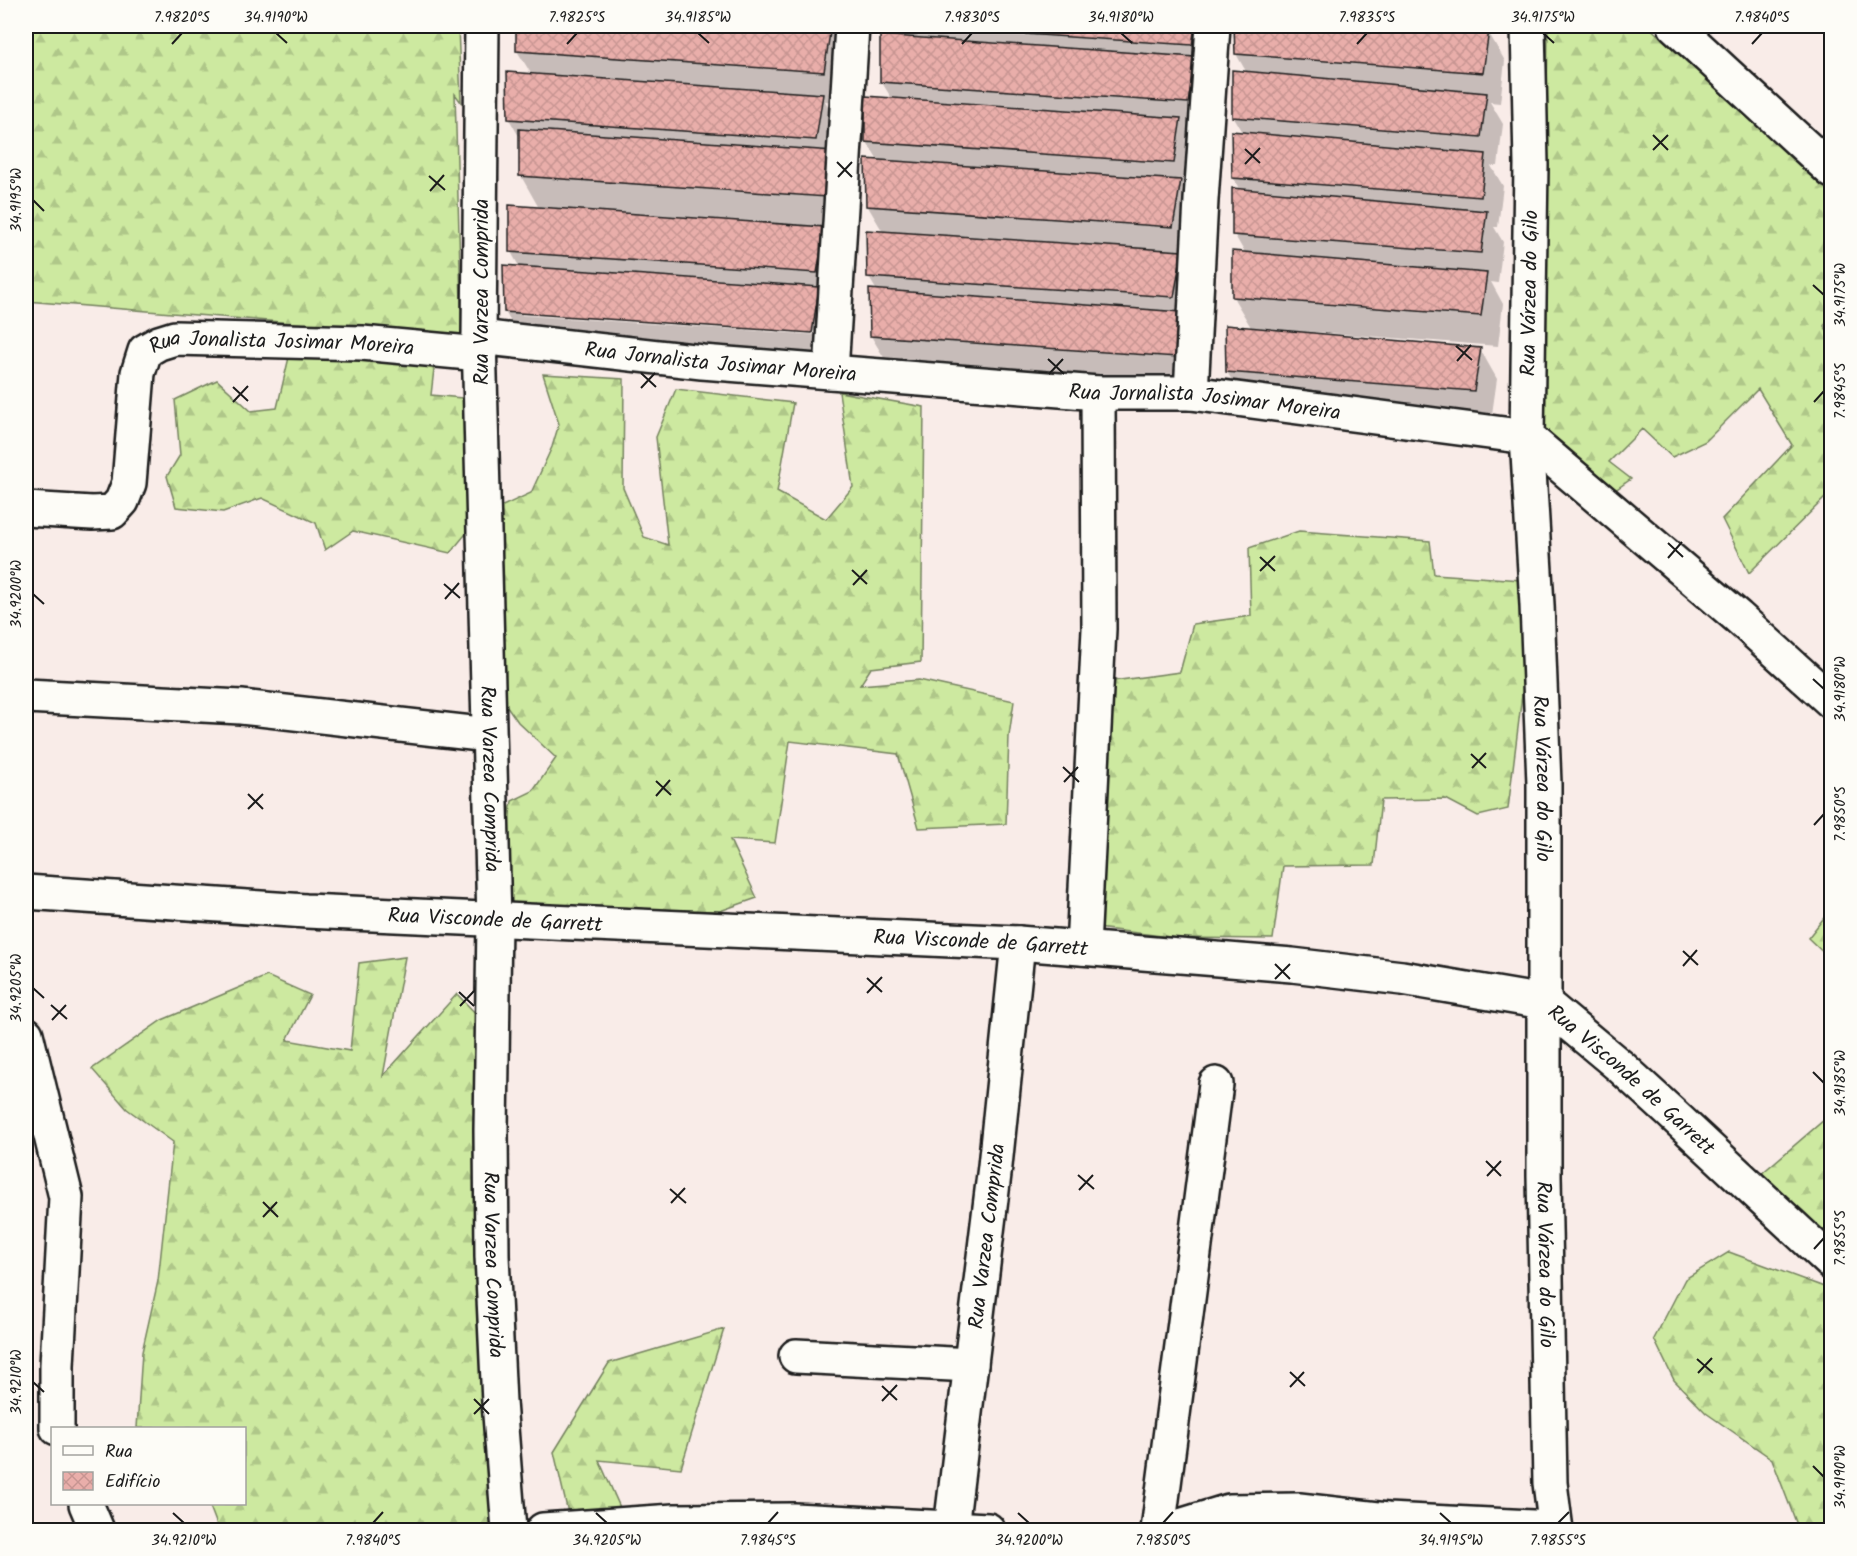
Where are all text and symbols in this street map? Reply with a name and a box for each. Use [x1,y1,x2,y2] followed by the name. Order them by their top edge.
[154,6,210,30] text: 7.9820°S
[244,6,308,30] text: 34.9190°W
[549,6,605,30] text: 7.9825°S
[665,6,731,30] text: 34.9185°W
[944,6,1000,30] text: 7.9830°S
[1088,6,1154,30] text: 34.9180°W
[1339,6,1395,30] text: 7.9835°S
[1511,6,1575,30] text: 34.9175°W
[1734,6,1790,30] text: 7.9840°S
[5,167,29,232] text: 34.9195°W
[466,199,499,385] street label: Rua Varzea Comprida
[1513,209,1548,377] street label: Rua Várzea do Gilo
[1829,263,1853,327] text: 34.9175°W
[143,323,416,366] street label: Rua Jonalista Josimar Moreira
[583,334,858,392] street label: Rua Jornalista Josimar Moreira
[1829,363,1853,419] text: 7.9845°S
[1068,376,1343,430] street label: Rua Jornalista Josimar Moreira
[5,560,29,628] text: 34.9200°W
[1829,656,1853,722] text: 34.9180°W
[470,685,508,873] street label: Rua Varzea Comprida
[1523,695,1559,862] street label: Rua Várzea do Gilo
[1829,786,1853,842] text: 7.9850°S
[387,900,604,942] street label: Rua Visconde de Garrett
[873,922,1090,967] street label: Rua Visconde de Garrett
[5,953,29,1022] text: 34.9205°W
[1540,997,1723,1165] street label: Rua Visconde de Garrett
[1829,1050,1853,1116] text: 34.9185°W
[960,1142,1015,1331] street label: Rua Varzea Comprida
[473,1171,512,1359] street label: Rua Varzea Comprida
[1526,1181,1562,1348] street label: Rua Várzea do Gilo
[1829,1210,1853,1266] text: 7.9855°S
[5,1349,29,1415] text: 34.9210°W
[51,1427,246,1505] legend
[105,1438,133,1467] text: Rua
[1829,1445,1853,1509] text: 34.9190°W
[105,1468,160,1497] text: Edifício
[151,1529,217,1553] text: 34.9210°W
[345,1529,401,1553] text: 7.9840°S
[573,1529,642,1553] text: 34.9205°W
[740,1529,796,1553] text: 7.9845°S
[995,1529,1063,1553] text: 34.9200°W
[1135,1529,1191,1553] text: 7.9850°S
[1419,1529,1484,1553] text: 34.9195°W
[1530,1529,1586,1553] text: 7.9855°S

